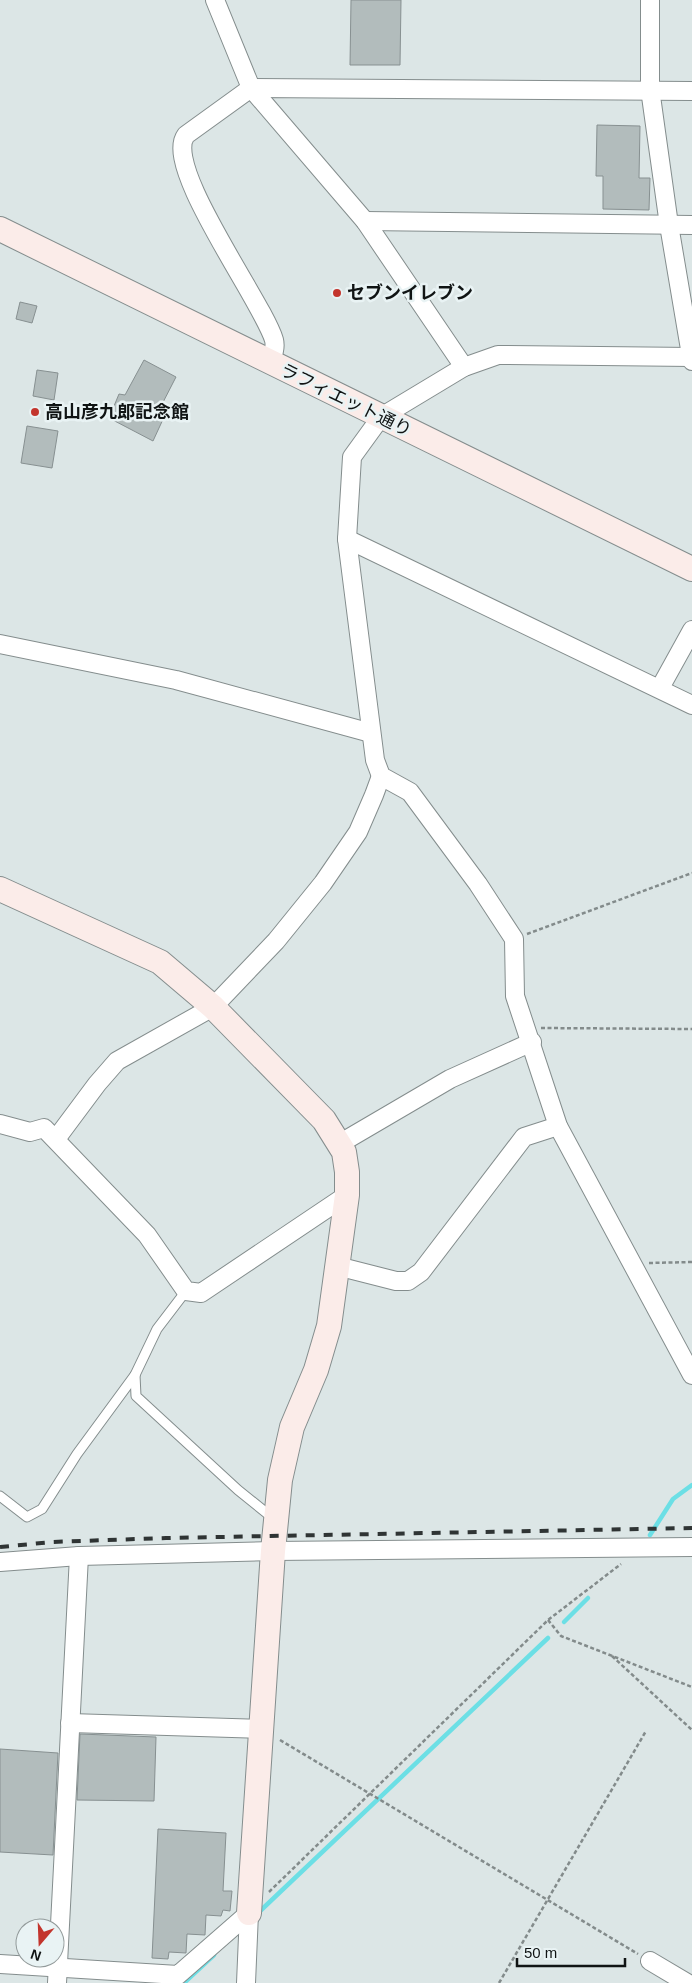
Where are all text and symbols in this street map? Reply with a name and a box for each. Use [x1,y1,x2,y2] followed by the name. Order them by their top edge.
[347,283,473,303] place label: セブンイレブン
[331,287,343,299] marker: セブンイレブン
[277,360,415,440] street label: ラフィエット通り
[45,402,189,422] place label: 高山彦九郎記念館
[29,406,41,418] marker: 高山彦九郎記念館
[15,1918,65,1968] north arrow
[517,1936,624,1968] scale bar
[524,1944,557,1961] text: 50 m
[28,1946,43,1965] text: N

